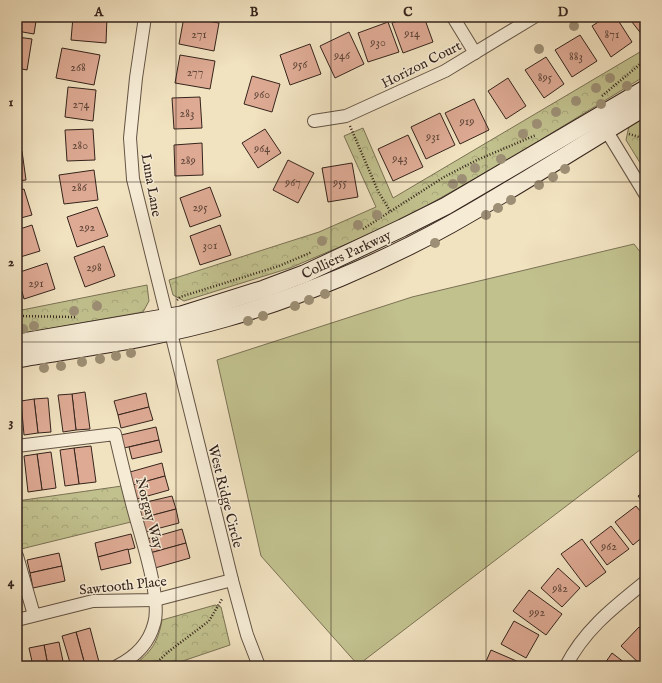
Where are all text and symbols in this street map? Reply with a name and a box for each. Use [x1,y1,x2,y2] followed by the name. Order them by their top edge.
[94,4,105,21] text: A
[250,4,259,21] text: B
[403,4,413,21] text: C
[558,4,569,21] text: D
[403,26,420,41] house number: 914
[191,27,207,42] house number: 271
[605,27,619,42] house number: 871
[369,35,386,50] house number: 930
[378,37,465,93] street label: Horizon Court
[333,48,351,63] house number: 946
[569,49,583,64] house number: 883
[292,57,308,72] house number: 956
[70,60,86,75] house number: 268
[187,65,203,80] house number: 277
[538,70,553,85] house number: 895
[253,87,270,102] house number: 960
[9,94,14,111] text: 1
[73,97,90,112] house number: 274
[180,106,194,121] house number: 283
[459,114,474,129] house number: 919
[425,129,440,144] house number: 931
[72,138,88,153] house number: 280
[253,141,270,156] house number: 964
[391,151,408,166] house number: 943
[137,152,166,219] street label: Luna Lane
[180,153,196,168] house number: 289
[284,175,301,190] house number: 967
[332,175,348,190] house number: 955
[71,180,88,195] house number: 286
[192,200,208,215] house number: 295
[79,220,96,235] house number: 292
[299,226,394,284] street label: Colliers Parkway
[203,238,217,253] house number: 301
[8,254,14,271] text: 2
[86,260,102,275] house number: 298
[28,276,44,291] house number: 291
[9,414,14,431] text: 3
[204,443,247,550] street label: West Ridge Circle
[131,476,167,551] street label: Norgay Way
[600,539,617,554] house number: 962
[78,572,168,600] street label: Sawtooth Place
[8,574,15,591] text: 4
[551,581,568,596] house number: 982
[528,605,545,620] house number: 992

